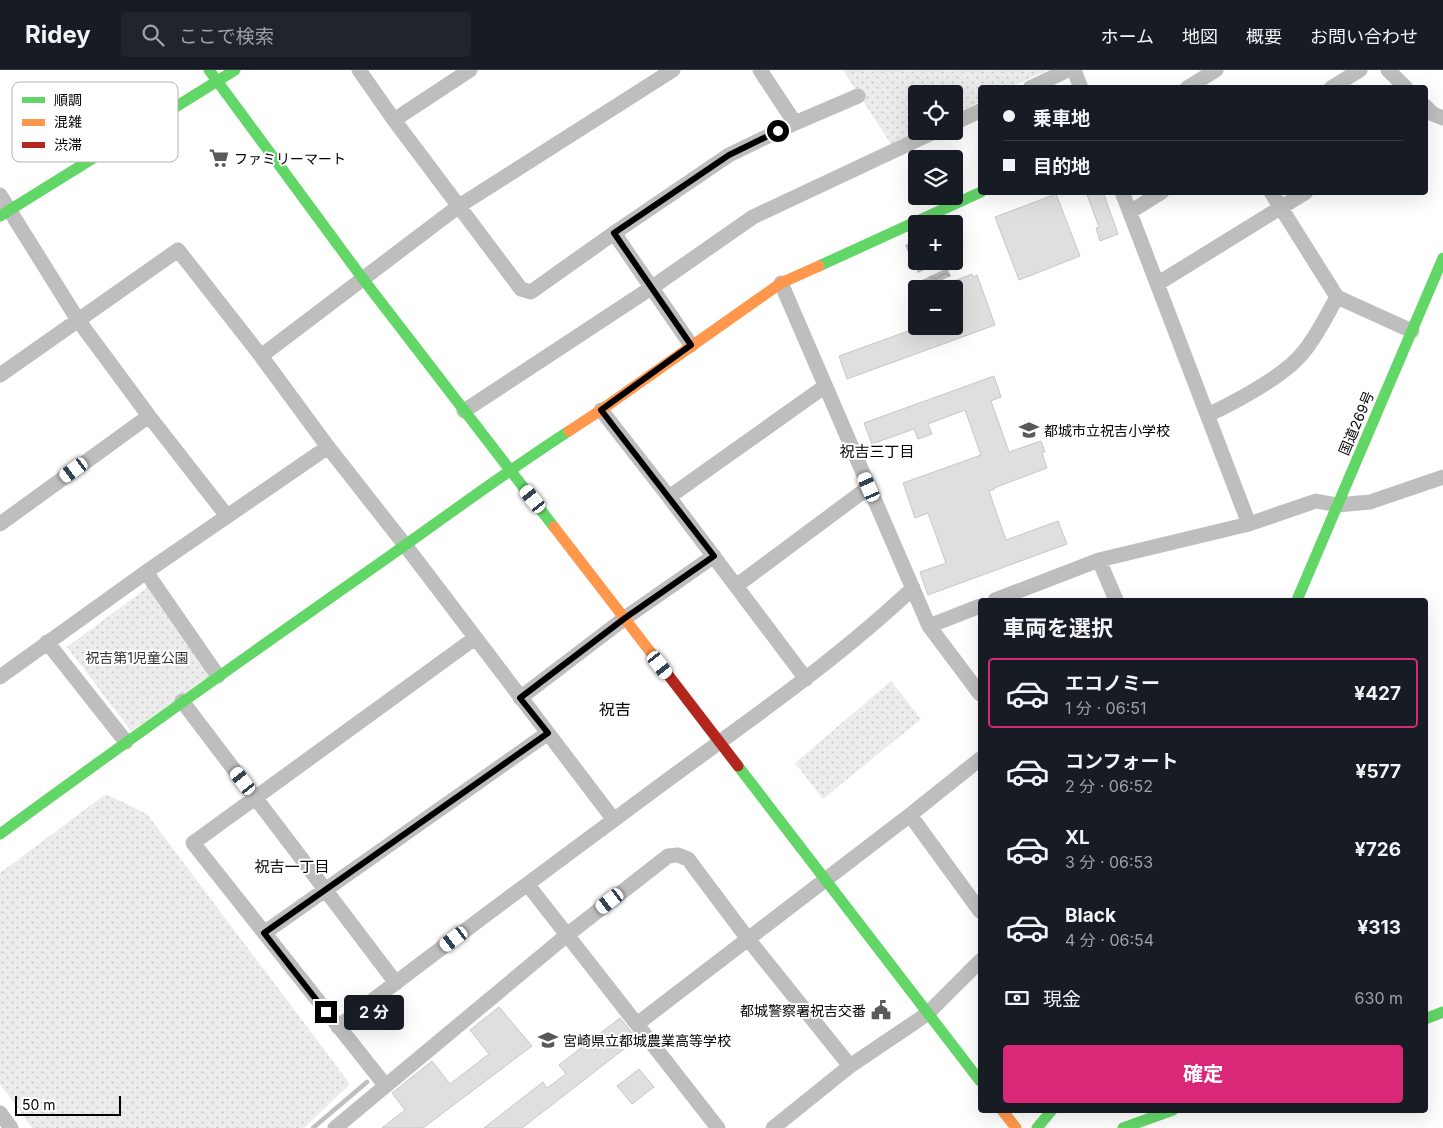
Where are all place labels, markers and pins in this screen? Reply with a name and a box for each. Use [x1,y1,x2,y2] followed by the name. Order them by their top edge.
[208,147,230,169] supermarket icon: ファミリーマート
[234,150,346,167] place label: ファミリーマート
[1018,419,1040,441] school or university icon: 都城市立祝吉小学校
[1044,422,1170,439] place label: 都城市立祝吉小学校
[870,999,892,1021] public building icon: 都城警察署祝吉交番
[740,1002,866,1019] place label: 都城警察署祝吉交番
[537,1029,559,1051] school or university icon: 宮崎県立都城農業高等学校
[563,1032,731,1049] place label: 宮崎県立都城農業高等学校

